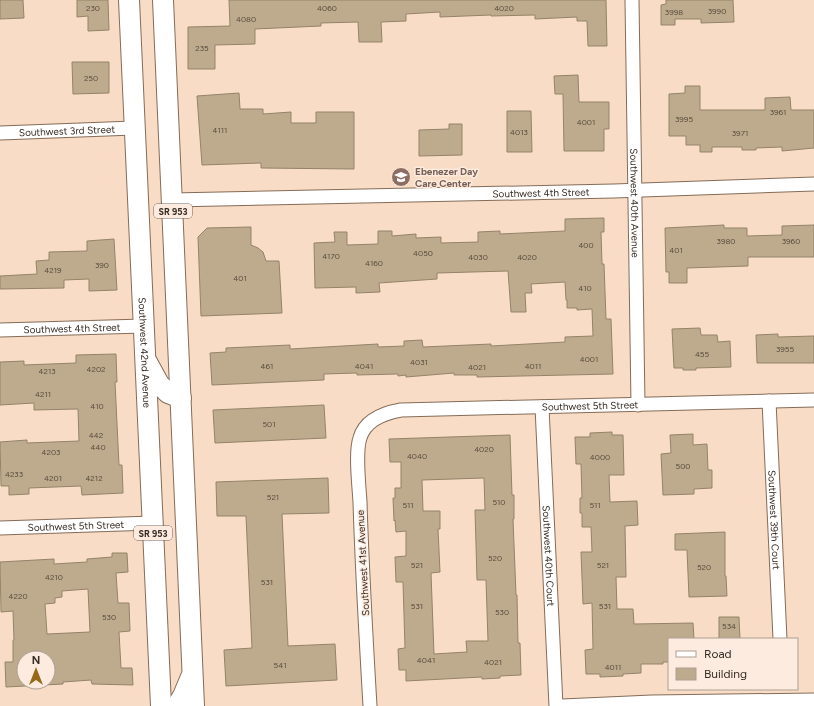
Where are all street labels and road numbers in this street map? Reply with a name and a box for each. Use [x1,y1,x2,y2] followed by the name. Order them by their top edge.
[19,122,115,139] street label: Southwest 3rd Street
[628,148,642,258] street label: Southwest 40th Avenue
[492,185,590,200] street label: Southwest 4th Street
[154,204,192,218] road number: SR 953
[136,297,154,409] street label: Southwest 42nd Avenue
[23,320,121,336] street label: Southwest 4th Street
[542,398,639,413] street label: Southwest 5th Street
[766,470,783,570] street label: Southwest 39th Court
[540,505,558,607] street label: Southwest 40th Court
[354,509,372,616] street label: Southwest 41st Avenue
[27,517,125,534] street label: Southwest 5th Street
[134,526,172,540] road number: SR 953

